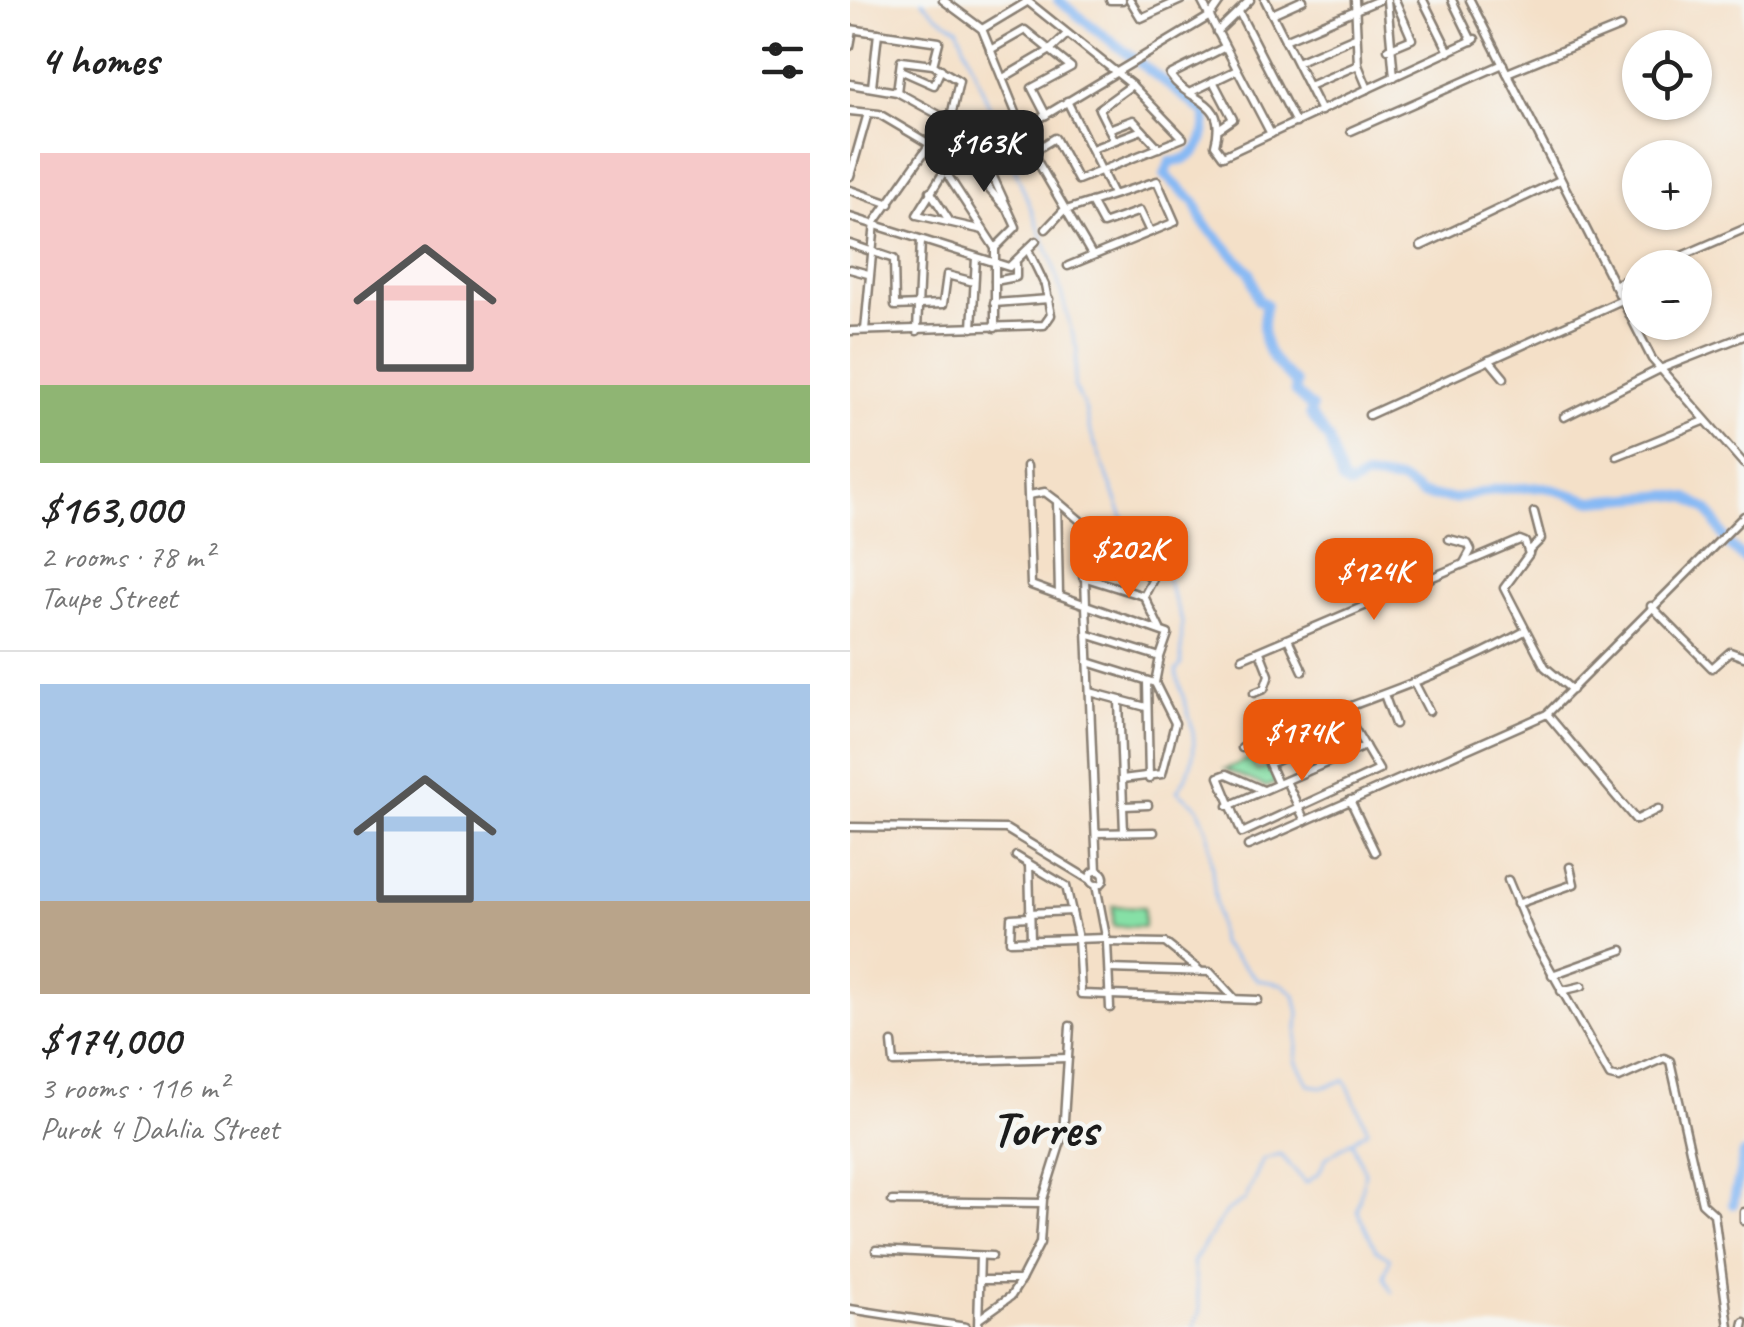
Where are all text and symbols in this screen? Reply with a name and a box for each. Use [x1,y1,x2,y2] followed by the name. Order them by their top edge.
[1622,30,1712,340] map controls
[1622,30,1712,120] button: locate
[755,33,810,88] icon: filters
[40,34,159,87] text: 4 homes
[914,110,1054,195] pin: $163K
[947,122,1021,163] text: $163K
[1622,140,1712,230] button: +
[335,218,515,398] icon: home
[1622,250,1712,340] button: −
[40,483,182,536] text: $163,000
[1059,516,1199,601] pin: $202K
[1092,528,1166,569] text: $202K
[40,536,213,577] text: 2 rooms · 78 m²
[1304,538,1444,623] pin: $124K
[1337,550,1411,591] text: $124K
[40,577,177,618] text: Taupe Street
[1232,699,1372,784] pin: $174K
[1265,711,1339,752] text: $174K
[335,749,515,929] icon: home
[40,1014,180,1067] text: $174,000
[40,1067,227,1108] text: 3 rooms · 116 m²
[991,1097,1102,1160] district label: Torres
[40,1108,279,1149] text: Purok 4 Dahlia Street

